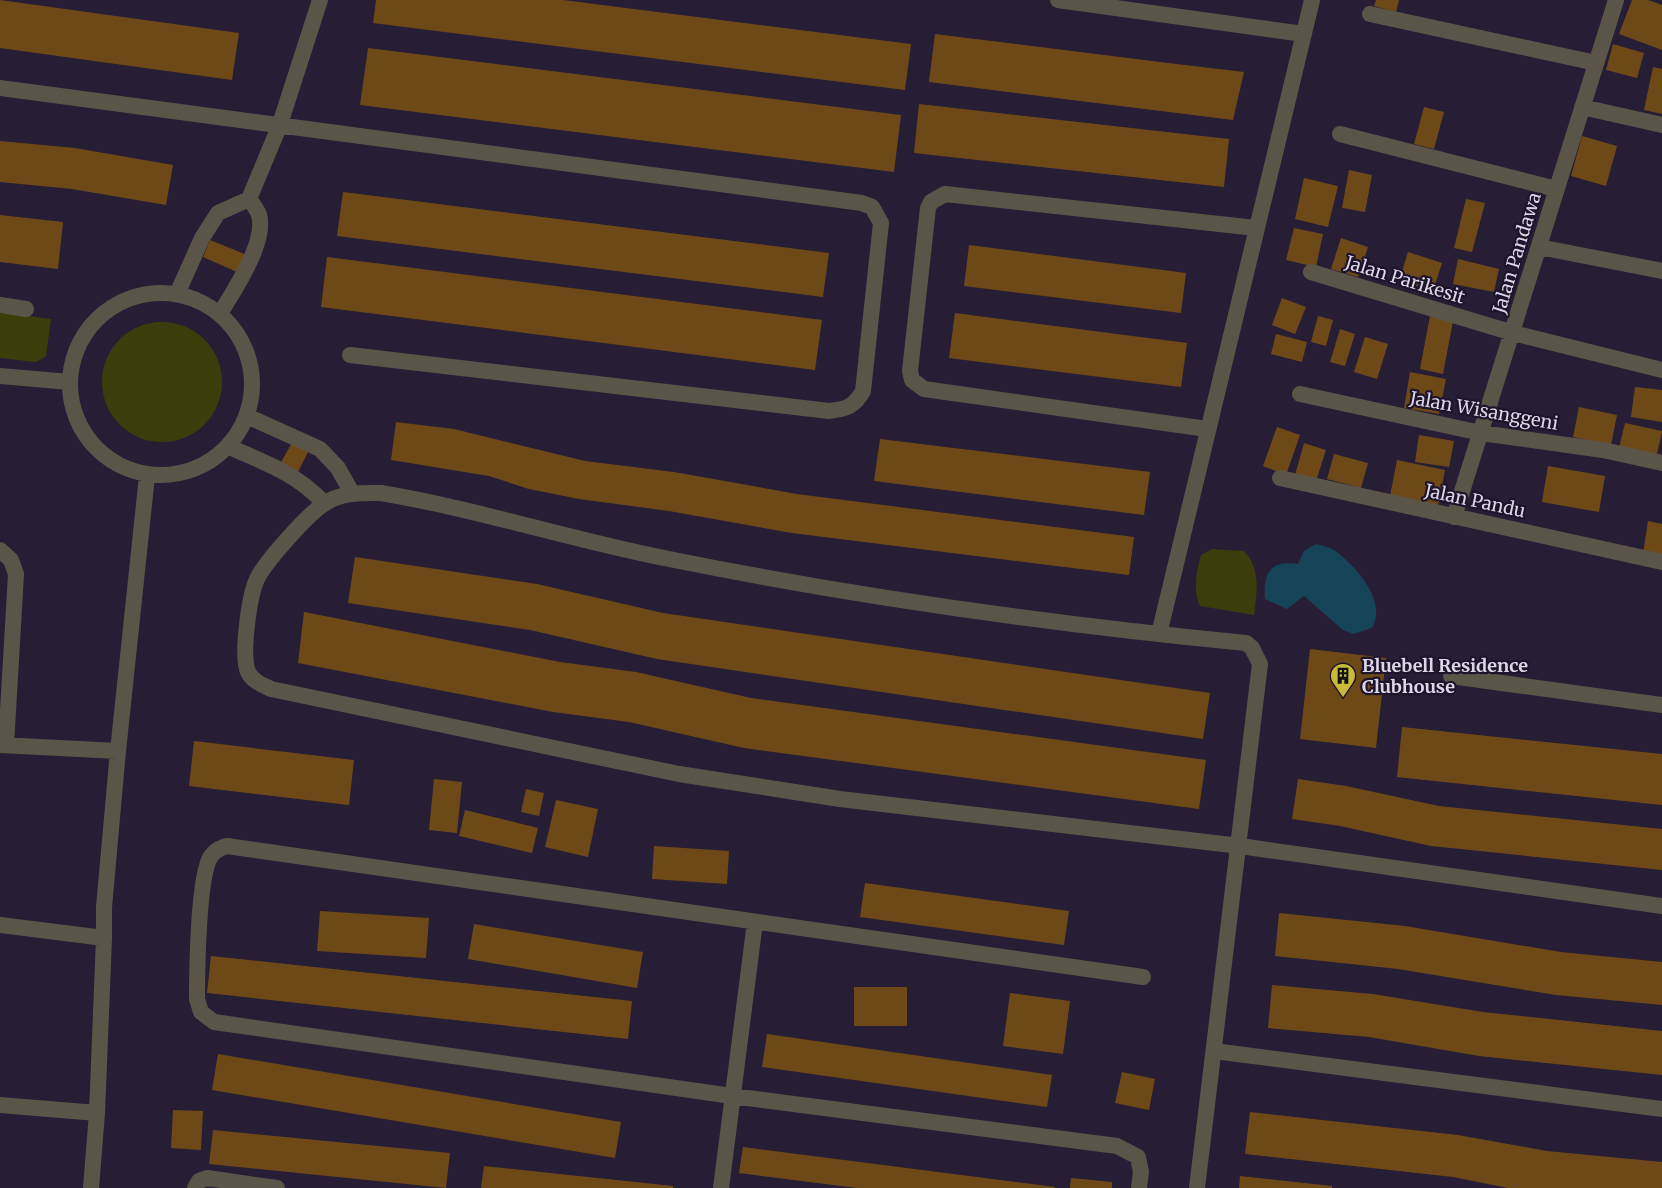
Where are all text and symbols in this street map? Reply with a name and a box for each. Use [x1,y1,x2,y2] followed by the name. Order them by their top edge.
[1487,189,1546,317] street label: Jalan Pandawa
[1342,250,1468,309] street label: Jalan Parikesit
[1407,386,1560,435] street label: Jalan Wisanggeni
[1422,478,1528,522] street label: Jalan Pandu
[1362,654,1528,698] place label: Bluebell Residence Clubhouse
[1328,661,1358,699] building icon: Bluebell Residence Clubhouse

